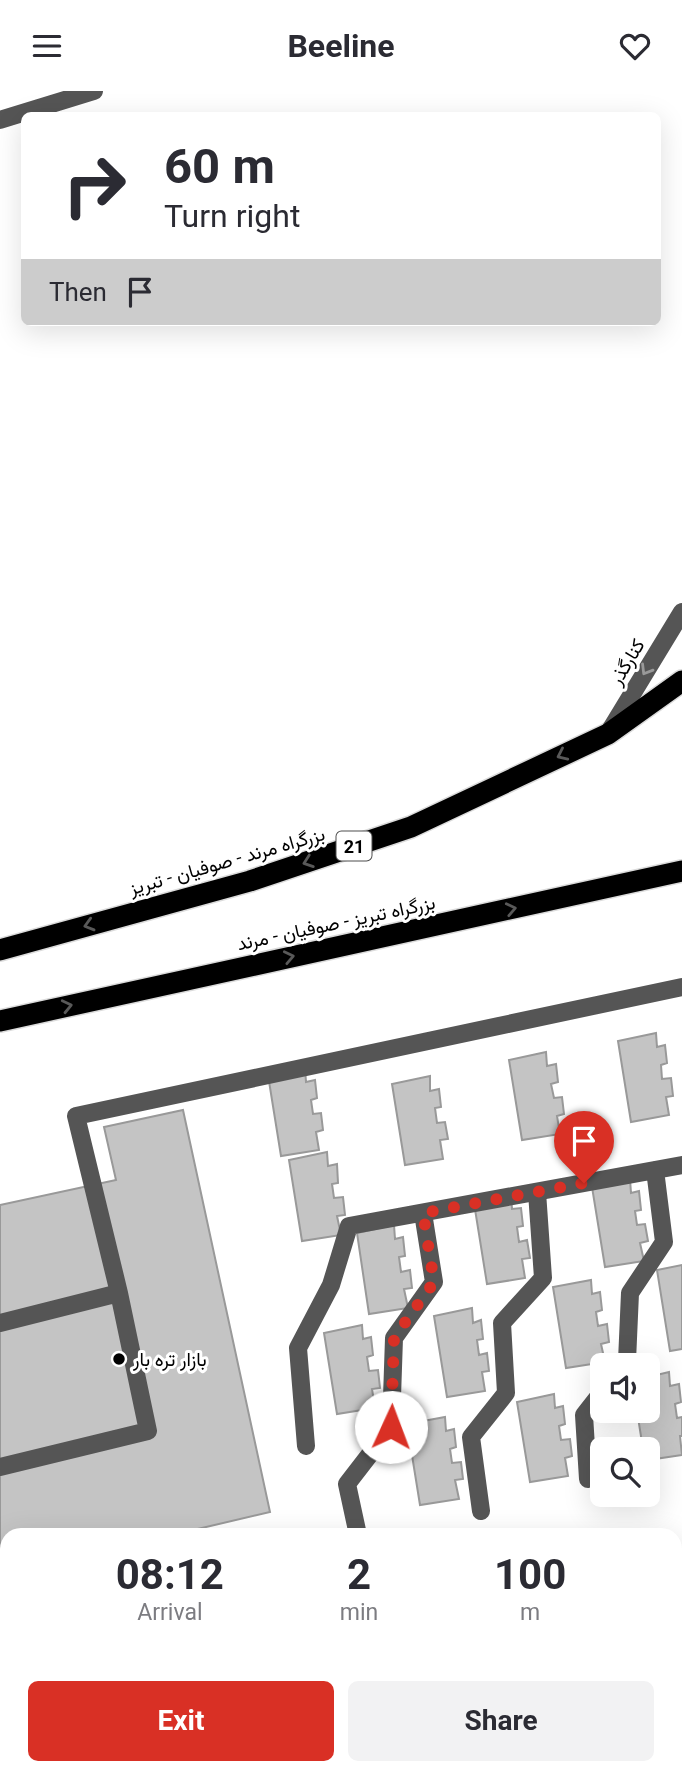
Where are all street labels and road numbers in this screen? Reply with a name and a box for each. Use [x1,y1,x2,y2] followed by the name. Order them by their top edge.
[604,635,650,690] street label: کنارگذر
[126,822,327,900] street label: بزرگراه مرند - صوفیان - تبریز
[336,831,372,861] road number: 21
[235,891,437,955] street label: بزرگراه تبریز - صوفیان - مرند

